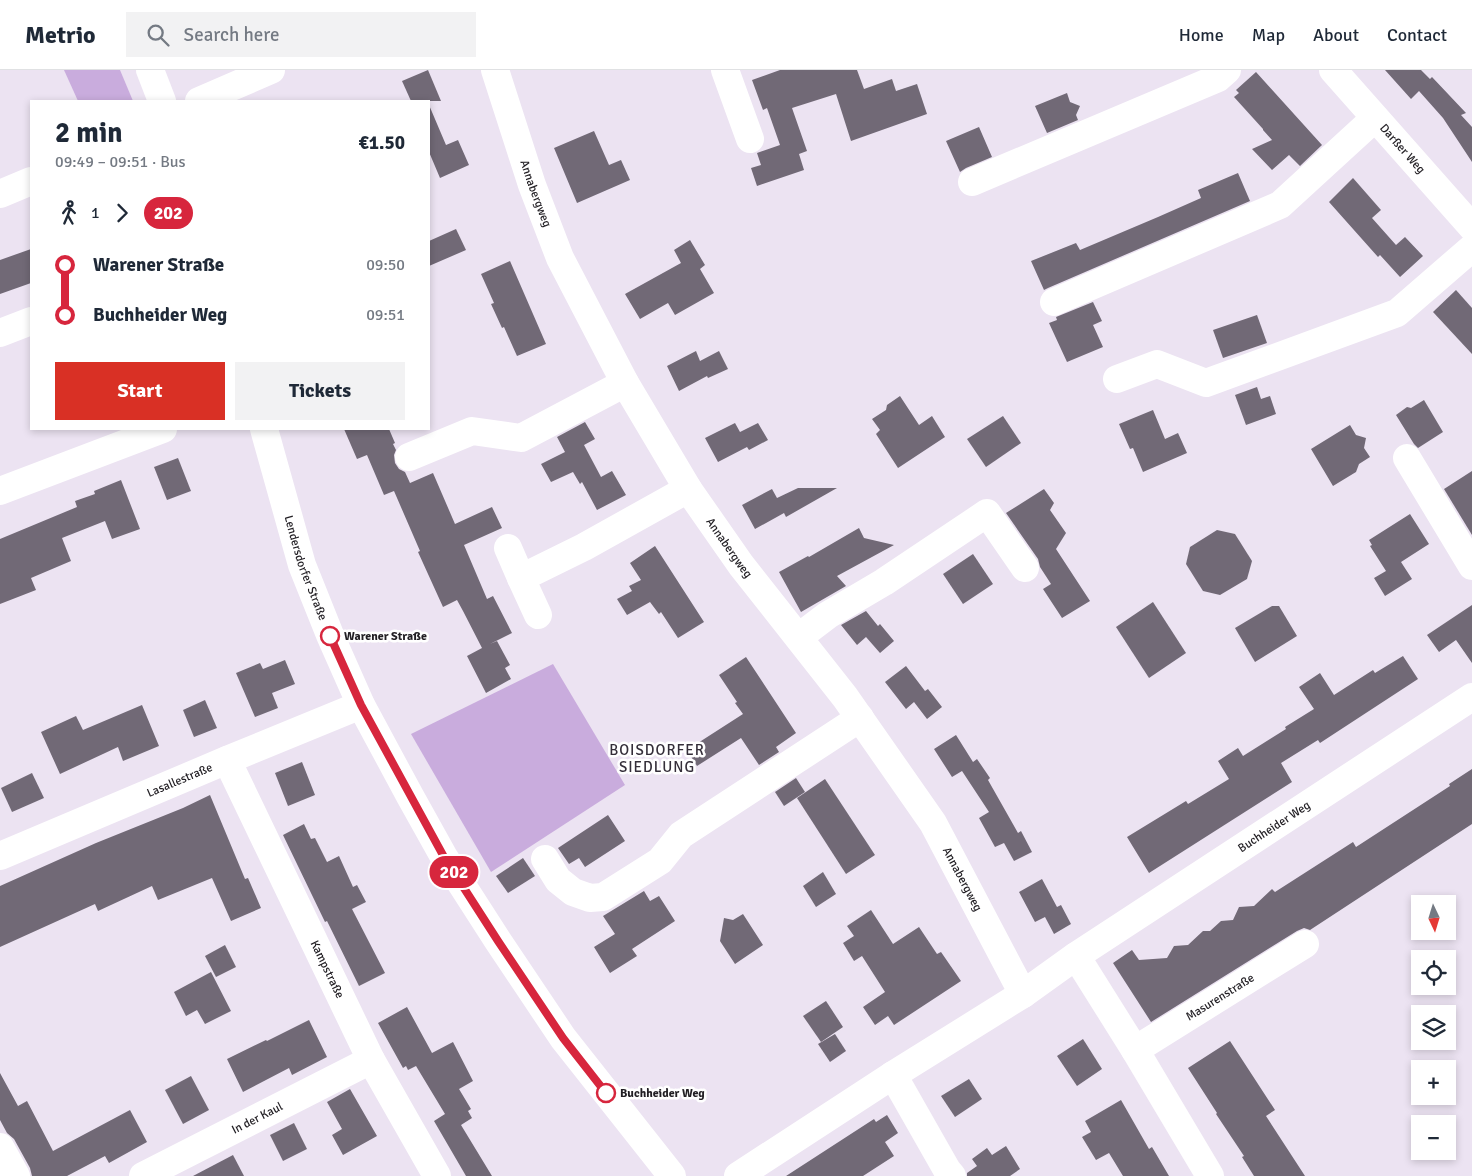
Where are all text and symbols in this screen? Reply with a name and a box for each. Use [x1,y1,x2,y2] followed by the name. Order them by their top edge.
[126,12,476,57] search box
[25,20,96,50] text: Metrio
[144,21,172,49] icon: search
[184,23,279,47] text: Search here
[1179,24,1224,46] text: Home
[1252,24,1285,46] text: Map
[1313,24,1359,46] text: About
[1387,24,1447,46] text: Contact
[55,116,123,150] text: 2 min
[1376,121,1428,177] street label: Darßer Weg
[359,131,405,155] text: €1.50
[55,152,186,172] text: 09:49 – 09:51 · Bus
[516,158,554,229] street label: Annabergweg
[55,199,83,227] icon: walk
[108,199,136,227] icon: forward
[154,202,183,224] text: 202
[91,203,100,223] text: 1
[93,253,224,277] text: Warener Straße
[366,255,405,275] text: 09:50
[93,303,227,327] text: Buchheider Weg
[366,305,405,325] text: 09:51
[55,362,225,420] button: Start
[235,362,405,420] button: Tickets
[281,514,330,622] street label: Lendersdorfer Straße
[702,515,755,581] street label: Annabergweg
[320,626,340,646] marker: Warener Straße
[344,629,427,644] place label: Warener Straße
[609,741,705,776] district label: BOISDORFER SIEDLUNG
[145,760,215,801] street label: Lasallestraße
[1235,798,1313,856] street label: Buchheider Weg
[939,845,985,914] street label: Annabergweg
[425,856,483,888] line badge: 202
[439,861,469,883] text: 202
[1411,895,1456,940] north arrow
[1411,895,1456,1160] map controls
[307,938,347,1001] street label: Kampstraße
[1411,950,1456,995] button: locate
[1183,971,1257,1024] street label: Masurenstraße
[1411,1005,1456,1050] button: layers
[1411,1060,1456,1105] button: +
[596,1083,616,1103] marker: Buchheider Weg
[620,1086,705,1101] place label: Buchheider Weg
[229,1099,286,1138] street label: In der Kaul
[1411,1115,1456,1160] button: −

